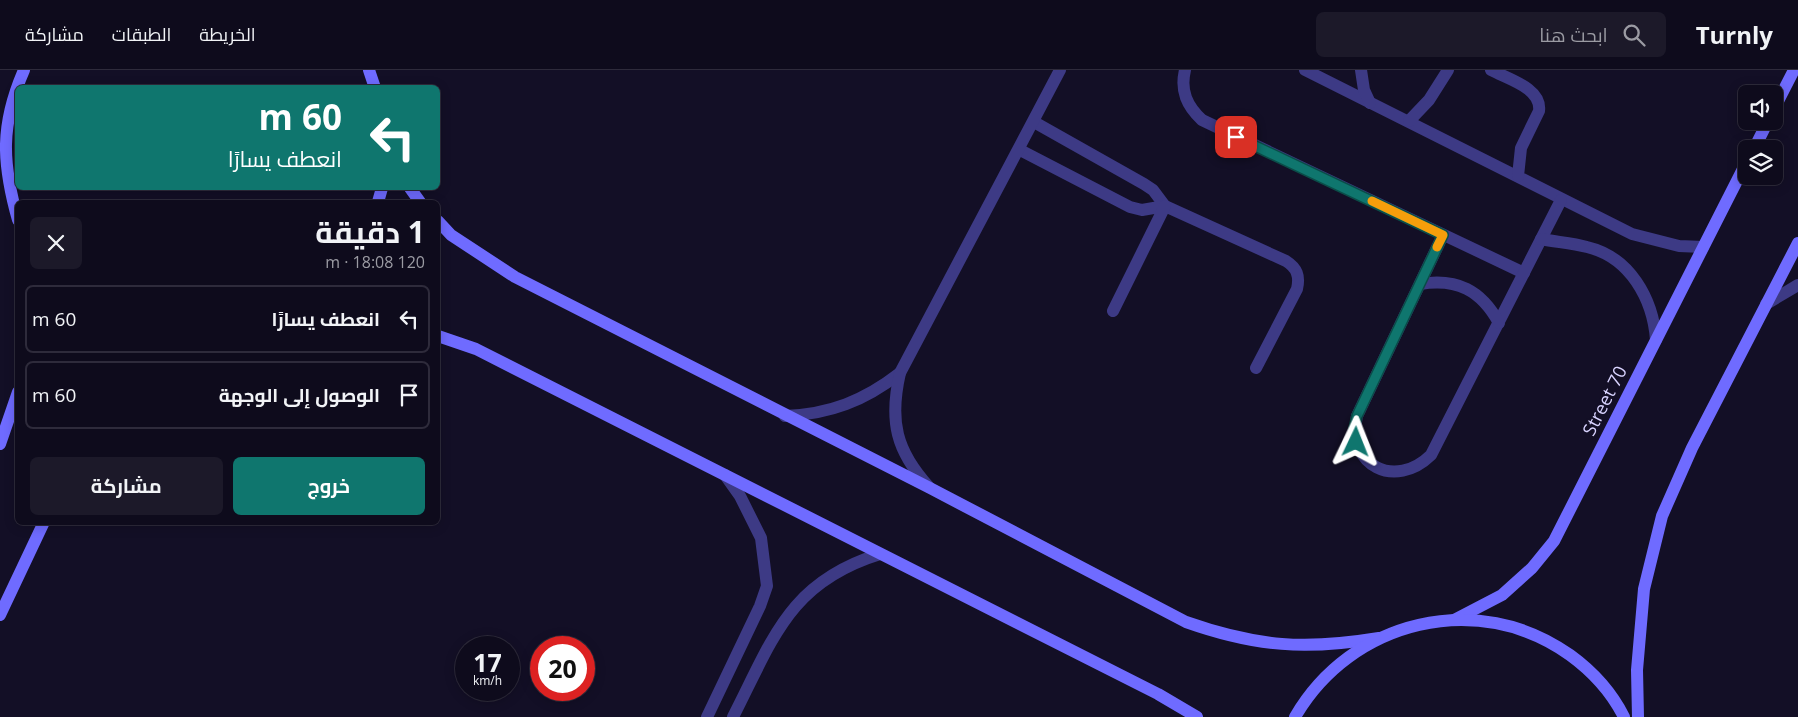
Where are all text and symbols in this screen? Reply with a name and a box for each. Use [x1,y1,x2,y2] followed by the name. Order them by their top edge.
[1316,12,1666,57] search box
[1696,18,1773,51] text: Turnly
[1620,21,1648,49] icon: search
[25,22,84,46] text: مشاركة
[112,22,171,46] text: الطبقات
[199,22,256,46] text: الخريطة
[1539,22,1608,48] text: ابحث هنا
[1738,85,1783,185] map controls
[1738,85,1783,130] button: sound
[259,93,342,140] text: 60 m
[360,105,425,170] icon: left
[1215,116,1257,158] pin
[1222,123,1250,151] icon: arrive
[1738,140,1783,185] button: layers
[228,143,342,173] text: انعطف يسارًا
[315,211,425,252] text: 1 دقيقة
[30,217,82,269] button: close
[325,251,425,273] text: 120 m · 18:08
[395,305,423,333] icon: left
[32,306,76,332] text: 60 m
[271,306,380,332] text: انعطف يسارًا
[1576,361,1632,440] street label: Street 70
[395,381,423,409] icon: arrive
[32,382,76,408] text: 60 m
[219,382,380,408] text: الوصول إلى الوجهة
[1329,415,1381,467] position arrow
[30,457,223,515] button: مشاركة
[233,457,425,515] button: خروج
[530,636,595,701] speed limit sign: 20
[473,645,502,679] text: 17
[473,672,502,689] text: km/h

